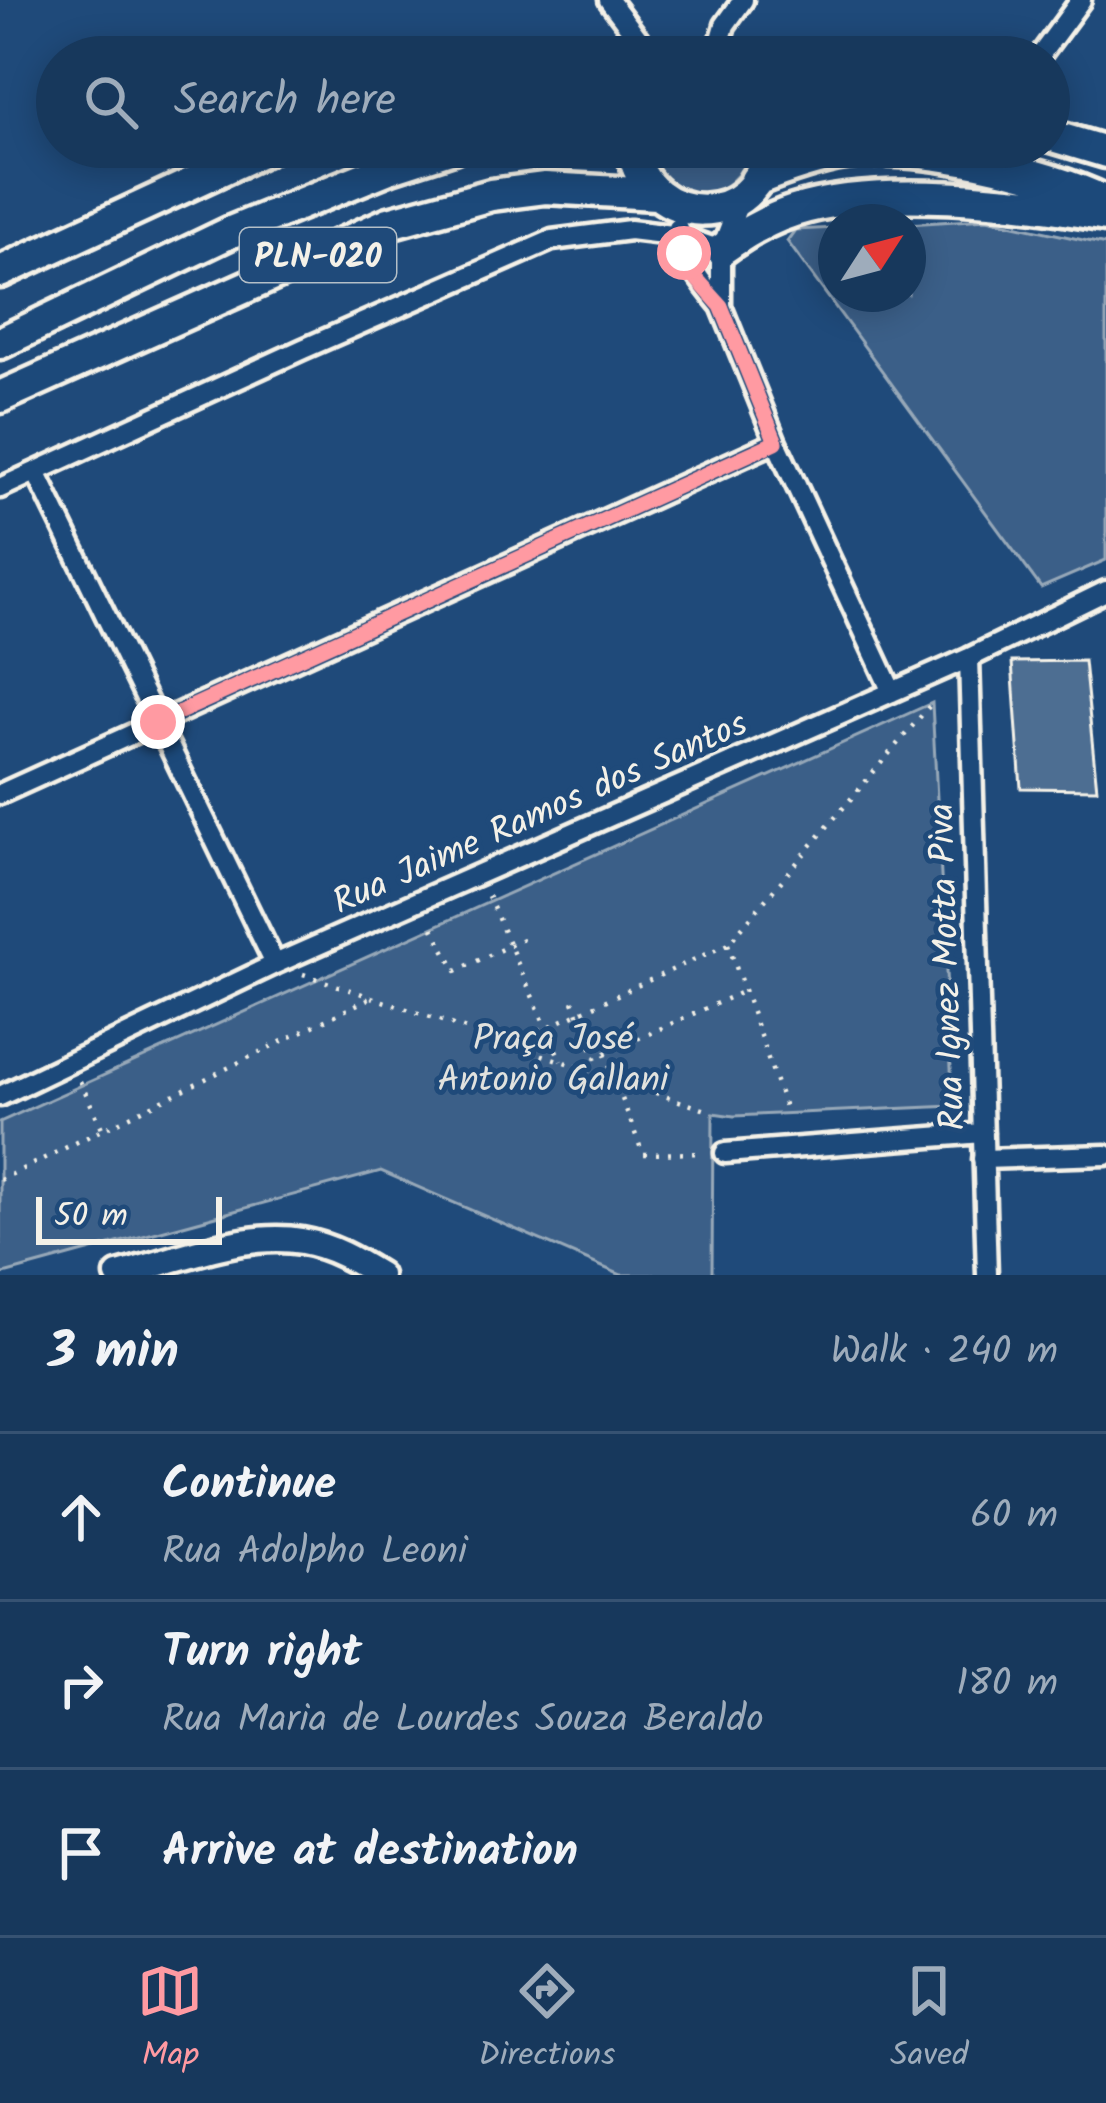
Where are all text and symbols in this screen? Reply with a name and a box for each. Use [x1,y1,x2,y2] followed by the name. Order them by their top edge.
[36,36,1070,168] search box
[174,66,396,138] text: Search here
[78,69,144,135] icon: search
[818,204,926,312] north arrow
[657,226,711,280] route start
[240,228,396,282] road number: PLN-020
[131,695,185,749] route end
[324,697,757,931] street label: Rua Jaime Ramos dos Santos
[914,802,983,1132] street label: Rua Ignez Motta Piva
[438,1012,670,1110] park label: Praça José Antonio Gallani
[36,1191,222,1244] scale bar
[54,1191,128,1244] text: 50 m
[48,1313,179,1394] text: 3 min
[831,1322,1058,1384] text: Walk · 240 m
[162,1450,336,1522] text: Continue
[48,1484,114,1550] icon: ahead
[970,1486,1058,1548] text: 60 m
[162,1522,467,1584] text: Rua Adolpho Leoni
[162,1618,362,1690] text: Turn right
[48,1652,114,1718] icon: right
[956,1654,1058,1716] text: 180 m
[162,1690,764,1752] text: Rua Maria de Lourdes Souza Beraldo
[162,1817,578,1889] text: Arrive at destination
[48,1820,114,1886] icon: arrive
[137,1958,203,2083] tab: Map
[478,1958,615,2083] tab: Directions
[890,1958,969,2083] tab: Saved

